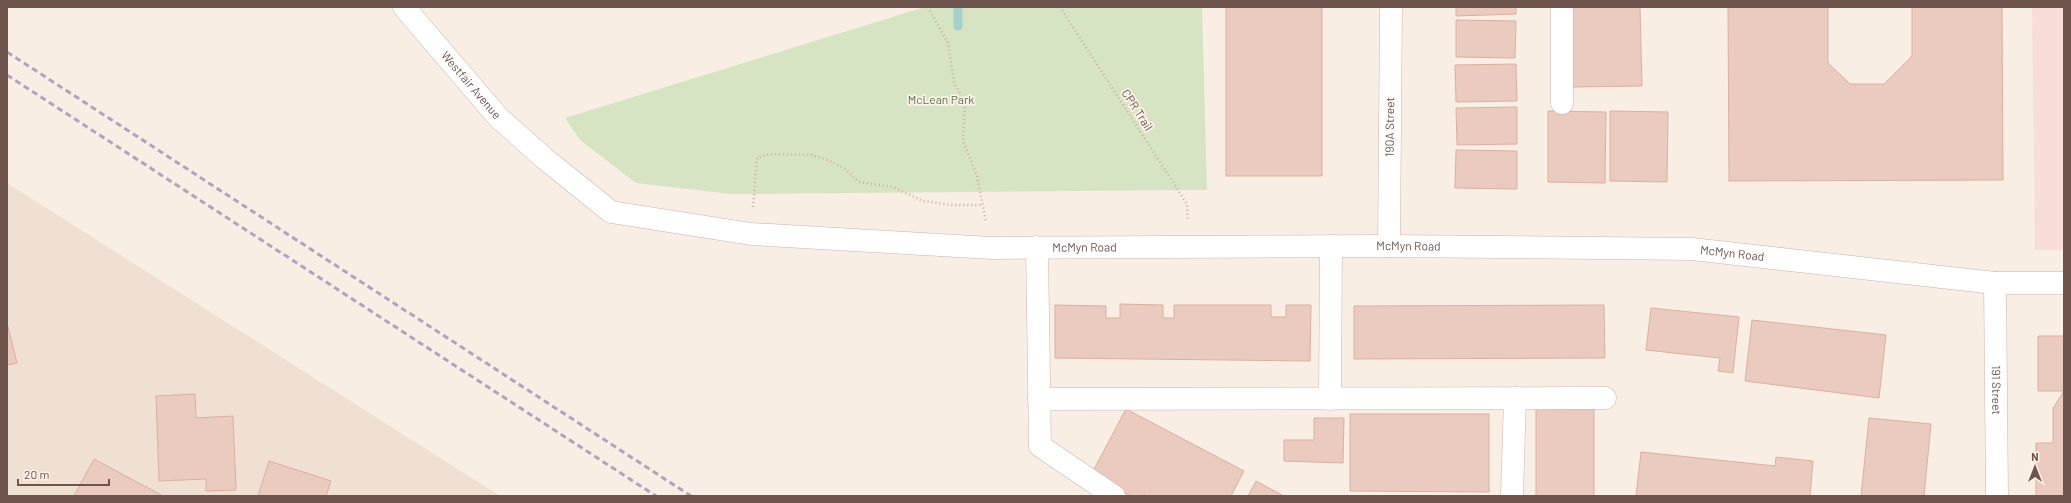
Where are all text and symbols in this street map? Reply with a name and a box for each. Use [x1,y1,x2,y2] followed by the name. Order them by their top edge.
[439,48,504,121] street label: Westfair Avenue
[1119,86,1156,133] street label: CPR Trail
[908,92,974,106] park label: McLean Park
[1382,97,1396,157] street label: 190A Street
[1376,238,1441,253] street label: McMyn Road
[1052,239,1117,254] street label: McMyn Road
[1700,242,1765,263] street label: McMyn Road
[1990,365,2004,415] street label: 191 Street
[2015,447,2055,487] north arrow
[2031,450,2039,463] text: N
[18,461,109,487] scale bar
[24,467,50,481] text: 20 m

